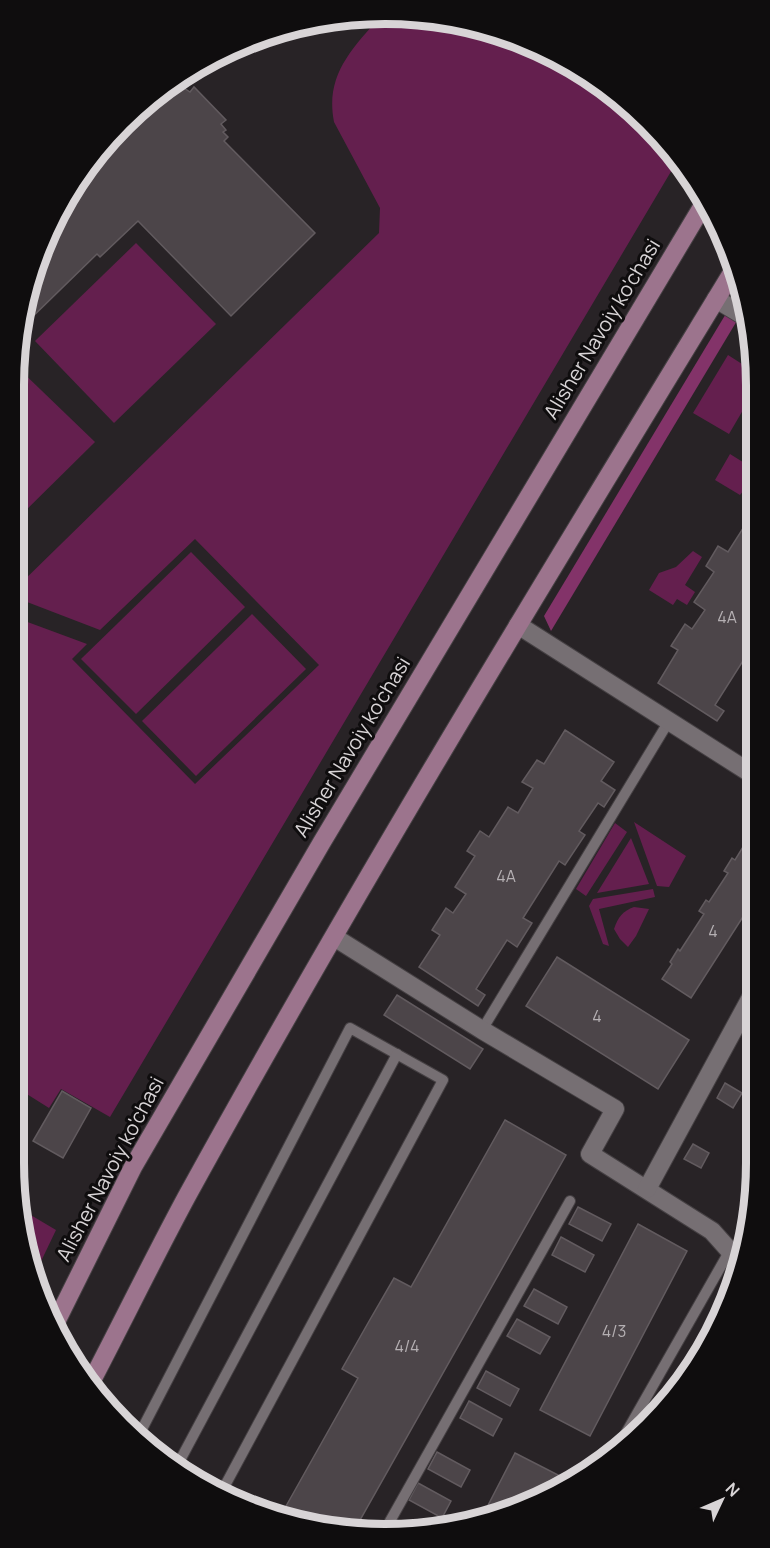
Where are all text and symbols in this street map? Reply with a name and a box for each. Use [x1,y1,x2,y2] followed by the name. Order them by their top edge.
[537,234,666,424] street label: Alisher Navoiy ko'chasi
[717,606,737,628] house number: 4A
[287,652,416,842] street label: Alisher Navoiy ko'chasi
[496,865,516,887] house number: 4A
[708,920,718,942] house number: 4
[592,1005,602,1027] house number: 4
[49,1072,170,1266] street label: Alisher Navoiy ko'chasi
[602,1320,626,1342] house number: 4/3
[394,1335,420,1357] house number: 4/4
[692,1470,752,1530] north arrow
[721,1478,745,1501] text: N

